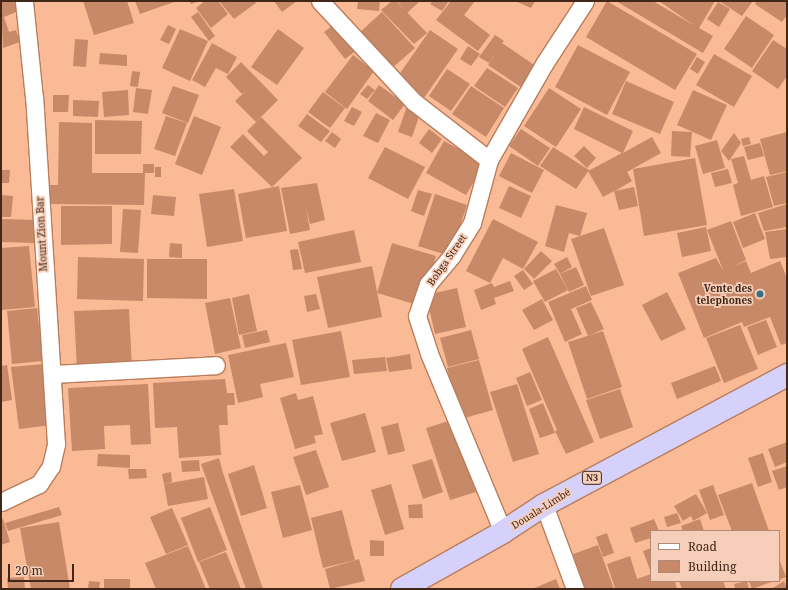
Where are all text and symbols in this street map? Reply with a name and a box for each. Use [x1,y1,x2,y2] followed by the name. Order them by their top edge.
[34,196,50,272] street label: Mount Zion Bar
[425,232,469,288] street label: Bobga Street
[697,282,752,306] place label: Vente des telephones
[755,289,765,299] marker: Vente des telephones
[581,471,603,485] road number: N3
[509,486,573,532] street label: Douala-Limbé
[650,530,780,582] legend
[688,538,717,555] text: Road
[10,556,76,582] scale bar
[688,558,736,575] text: Building
[15,562,43,579] text: 20 m

